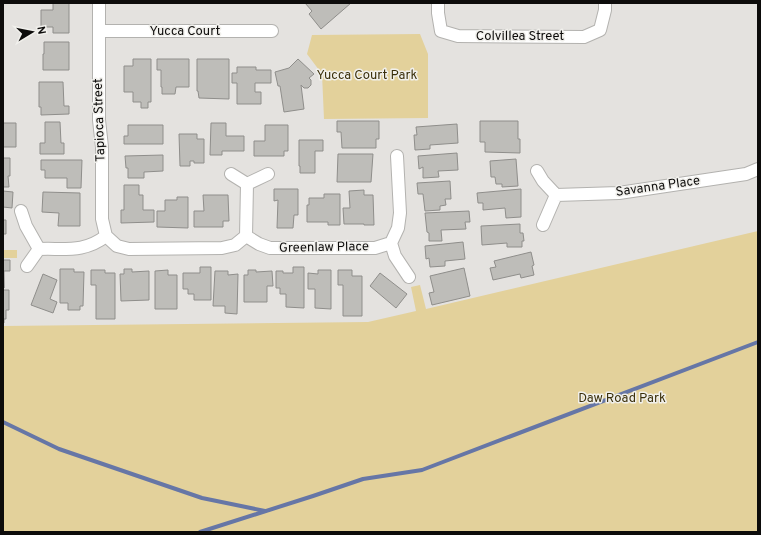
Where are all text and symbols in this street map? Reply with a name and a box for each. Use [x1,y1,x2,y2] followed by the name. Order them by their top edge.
[12,12,52,52] north arrow
[150,24,221,40] street label: Yucca Court
[33,25,48,36] text: N
[476,29,564,45] street label: Colvillea Street
[317,68,417,84] park label: Yucca Court Park
[91,78,109,162] street label: Tapioca Street
[615,173,701,201] street label: Savanna Place
[279,239,369,257] street label: Greenlaw Place
[578,391,666,407] park label: Daw Road Park

